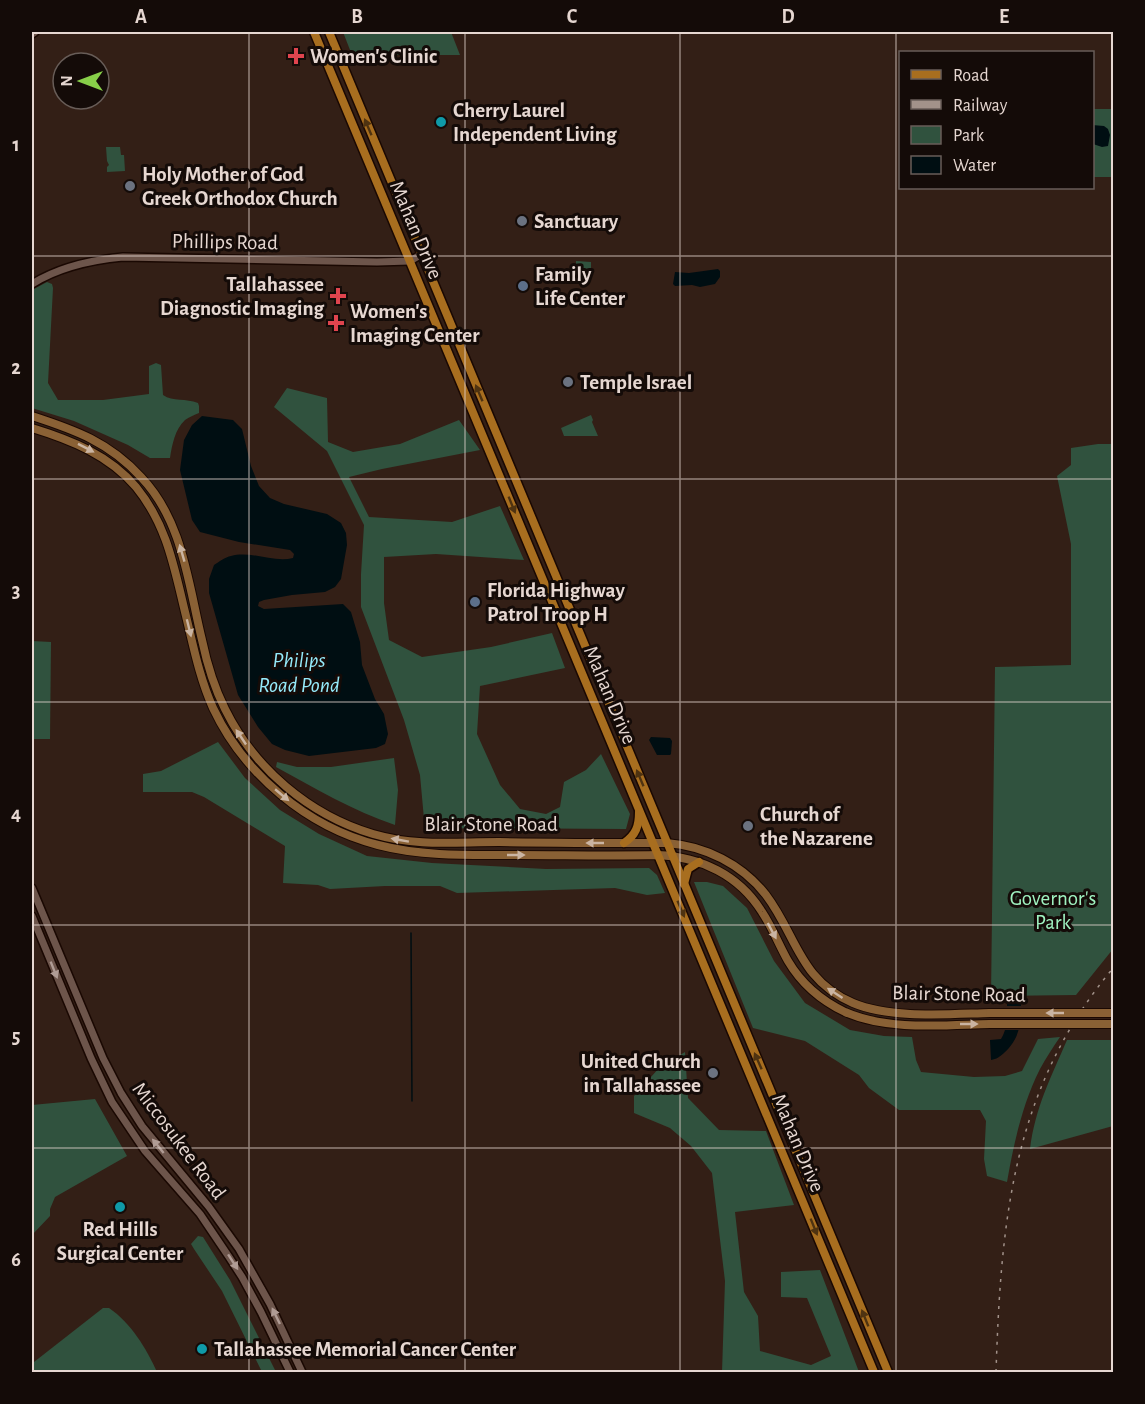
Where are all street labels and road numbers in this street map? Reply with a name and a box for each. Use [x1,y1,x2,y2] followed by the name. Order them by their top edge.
[386,178,446,282] street label: Mahan Drive
[172,231,278,253] street label: Phillips Road
[580,643,640,747] street label: Mahan Drive
[424,814,558,835] street label: Blair Stone Road
[892,982,1026,1006] street label: Blair Stone Road
[128,1079,230,1203] street label: Miccosukee Road
[768,1091,828,1195] street label: Mahan Drive

